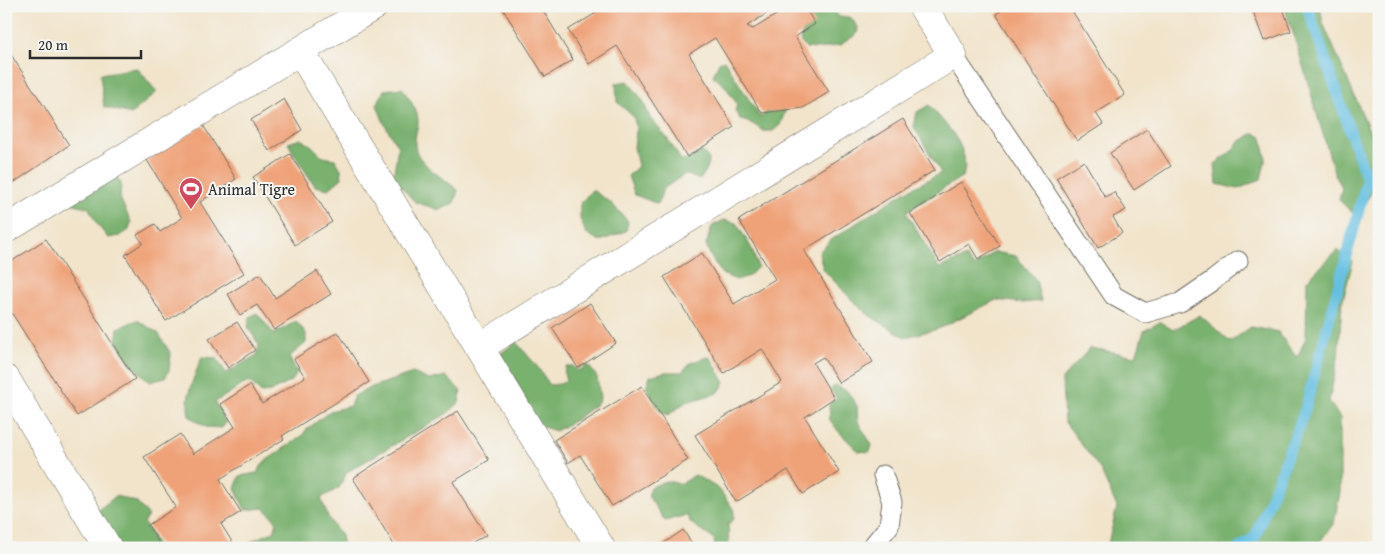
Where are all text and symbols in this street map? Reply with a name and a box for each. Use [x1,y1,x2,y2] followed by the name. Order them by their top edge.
[30,28,141,60] scale bar
[38,34,69,55] text: 20 m
[178,176,204,210] sports icon: Animal Tigre
[208,177,295,201] place label: Animal Tigre

